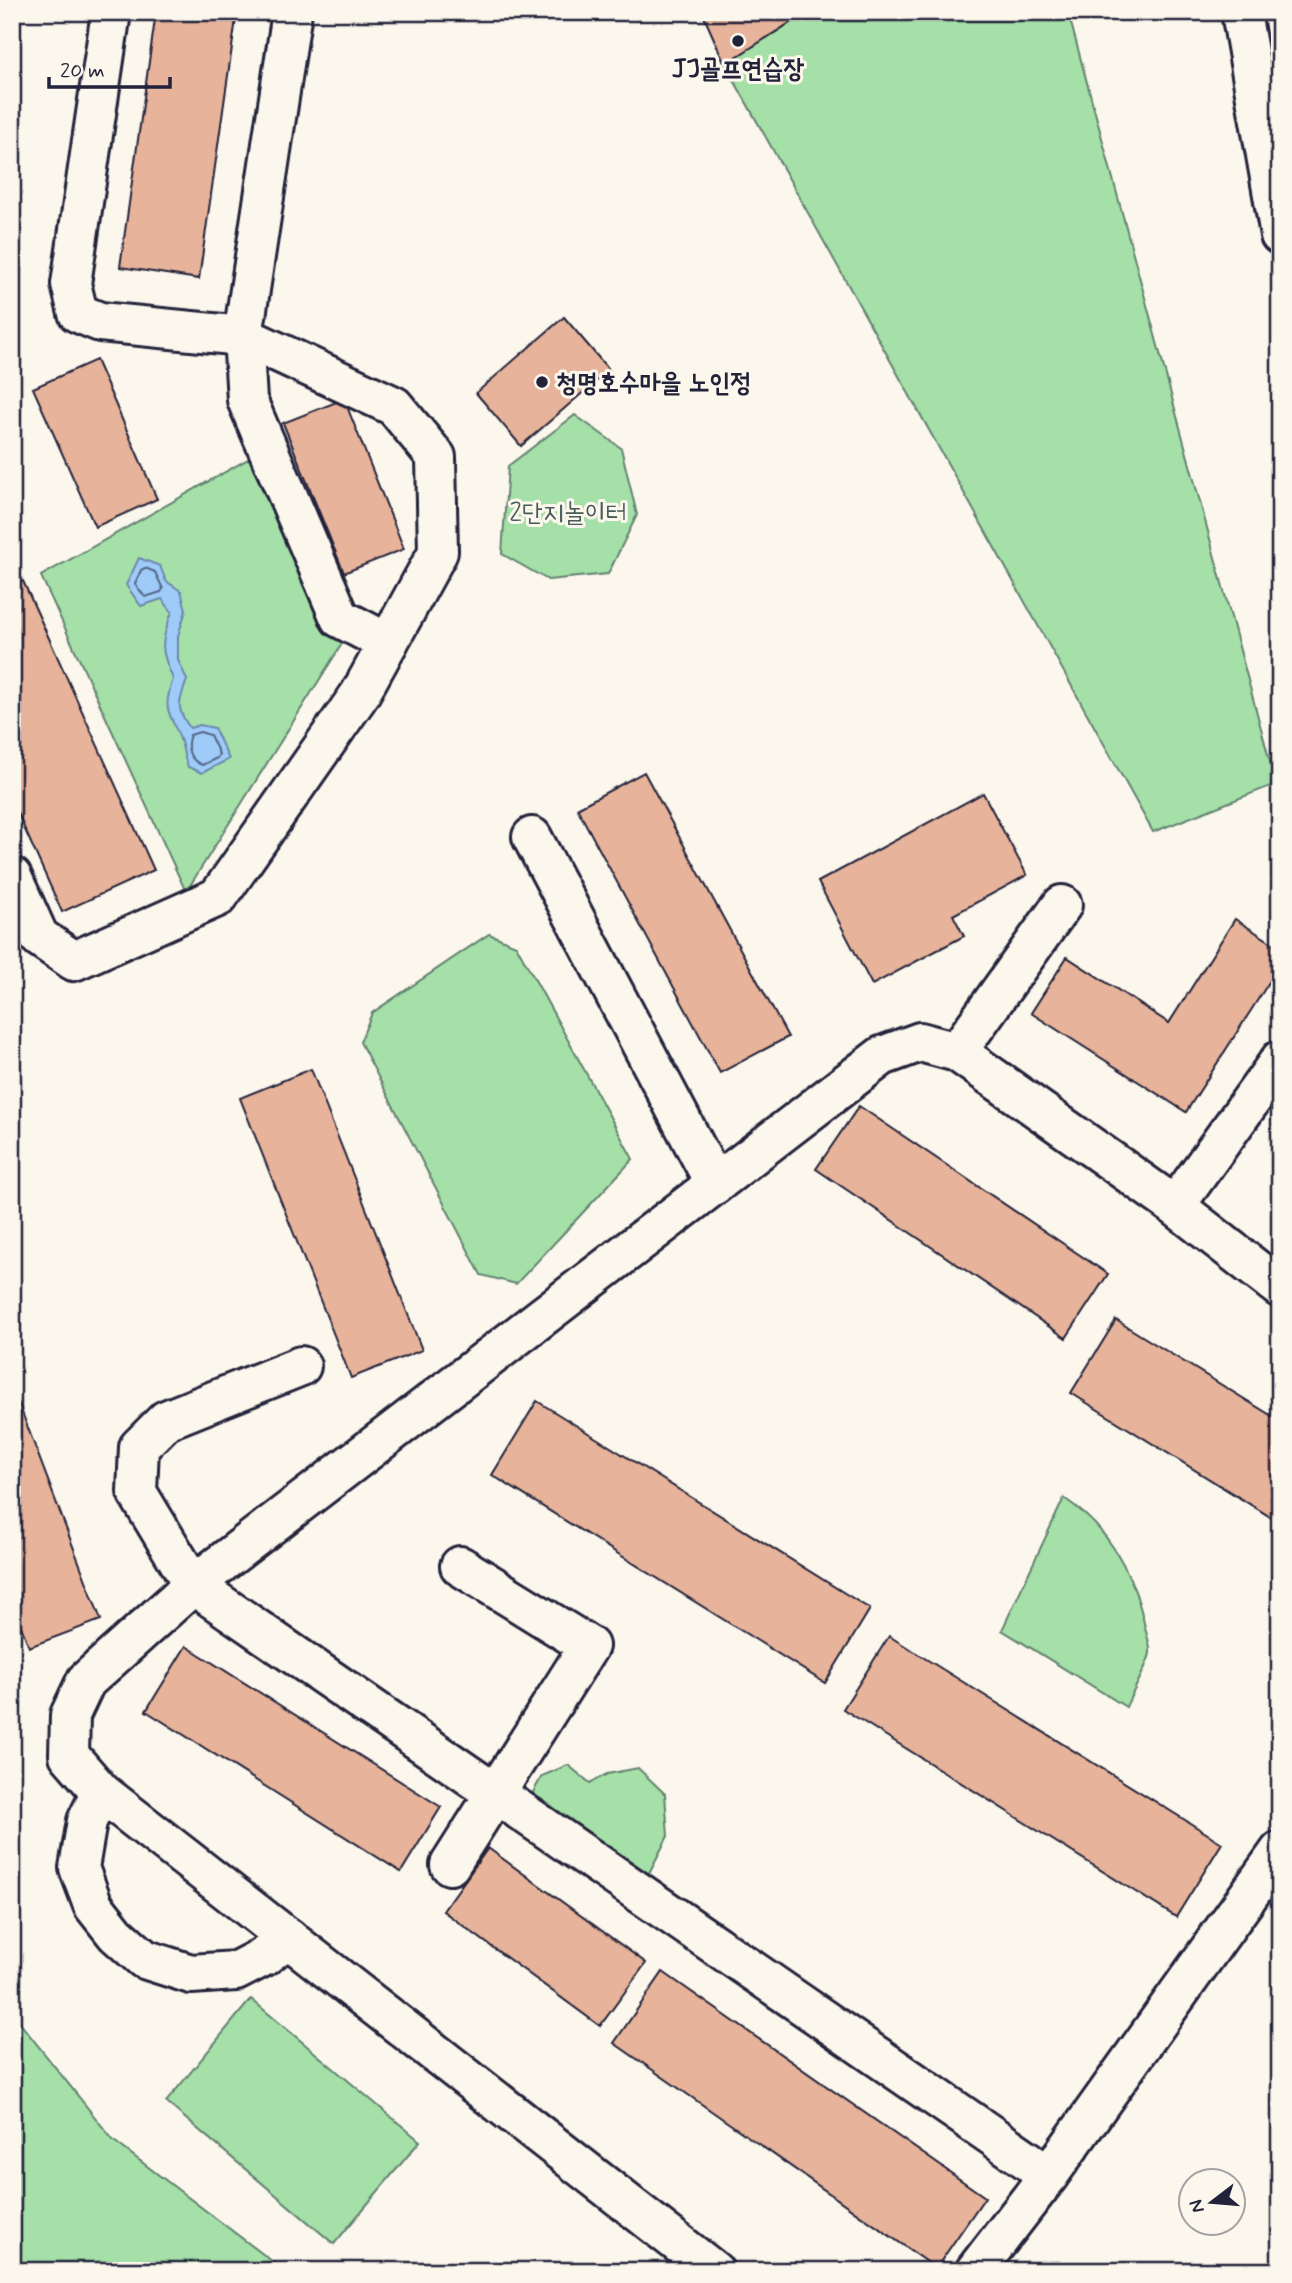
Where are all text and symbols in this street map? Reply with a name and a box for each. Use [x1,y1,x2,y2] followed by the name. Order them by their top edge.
[730,33,746,49] marker: JJ골프연습장
[49,46,170,90] scale bar
[672,53,804,87] place label: JJ골프연습장
[60,57,105,85] text: 20 m
[556,367,751,401] place label: 청명호수마을 노인정
[534,374,550,390] marker: 청명호수마을 노인정
[509,497,627,531] park label: 2단지놀이터
[1176,2168,1246,2238] north arrow
[1183,2197,1211,2216] text: N

